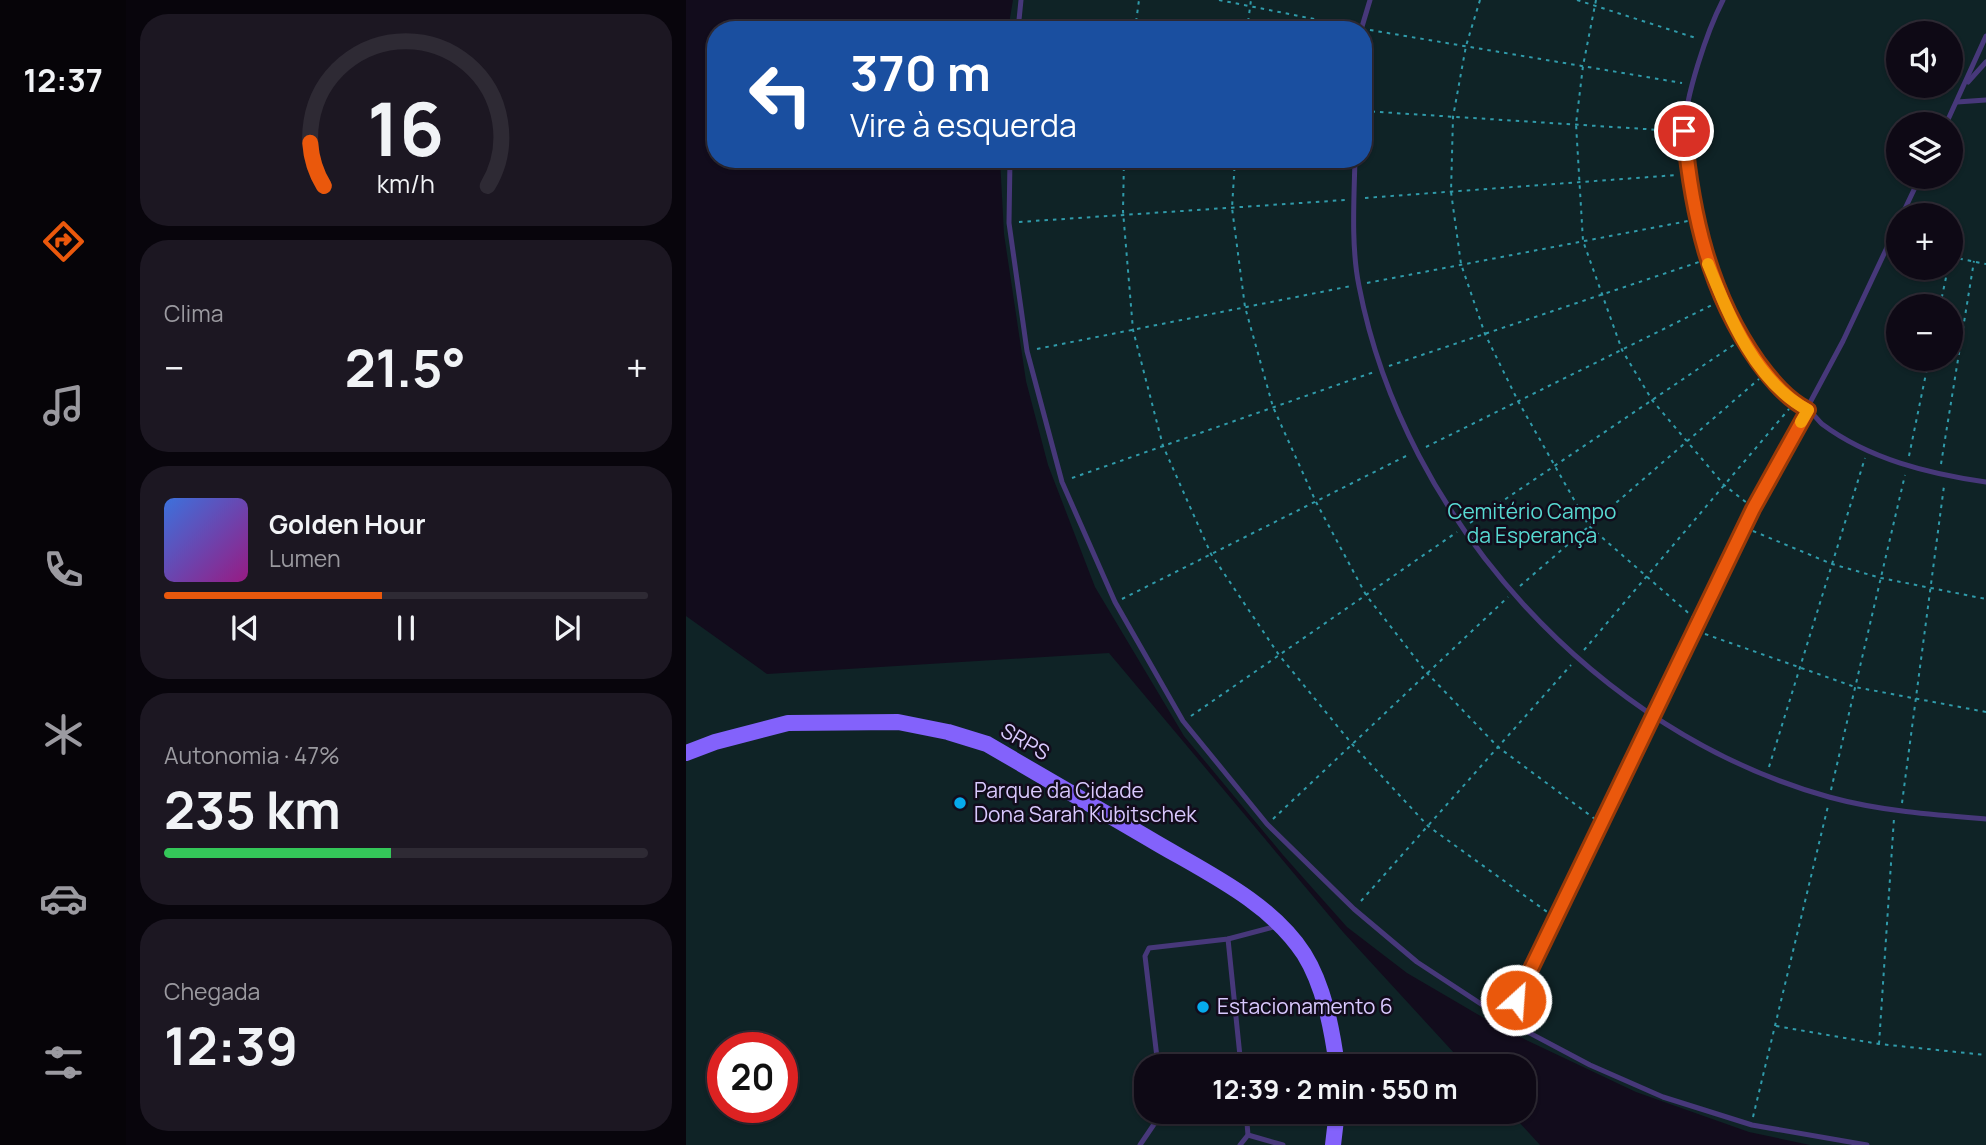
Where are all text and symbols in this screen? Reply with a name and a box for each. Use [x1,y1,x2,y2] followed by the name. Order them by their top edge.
[1886,21,1963,371] map controls
[1886,21,1963,98] button: sound
[850,39,991,106] text: 370 m
[735,49,826,140] icon: left
[23,58,103,102] text: 12:37
[367,78,445,178] text: 16
[1654,101,1714,161] pin
[850,103,1077,147] text: Vire à esquerda
[1665,112,1703,150] icon: arrive
[1886,112,1963,189] button: layers
[377,166,435,201] text: km/h
[1886,203,1963,280] button: +
[39,217,88,266] icon: directions
[1886,294,1963,371] button: −
[164,297,223,329] text: Clima
[345,332,466,403] text: 21.5°
[164,341,185,393] text: −
[626,341,648,393] text: +
[39,381,88,430] icon: music
[1448,497,1616,549] park label: Cemitério Campo da Esperança
[269,506,426,542] text: Golden Hour
[269,542,341,574] text: Lumen
[39,545,88,594] icon: phone
[226,609,264,647] icon: previous
[387,609,425,647] icon: pause
[548,609,586,647] icon: next
[39,710,88,759] icon: climate
[996,716,1055,766] street label: SRPS
[164,739,340,771] text: Autonomia · 47%
[164,774,341,845] text: 235 km
[974,776,1197,828] place label: Parque da Cidade Dona Sarah Kubitschek
[952,795,968,811] marker: Parque da Cidade Dona Sarah Kubitschek
[39,874,88,923] icon: car
[1479,963,1553,1037] position arrow
[164,975,260,1007] text: Chegada
[1217,992,1393,1020] place label: Estacionamento 6
[1195,999,1211,1015] marker: Estacionamento 6
[164,1010,298,1081] text: 12:39
[707,1032,798,1123] speed limit sign: 20
[39,1038,88,1087] icon: filters
[1212,1071,1458,1107] text: 12:39 · 2 min · 550 m

